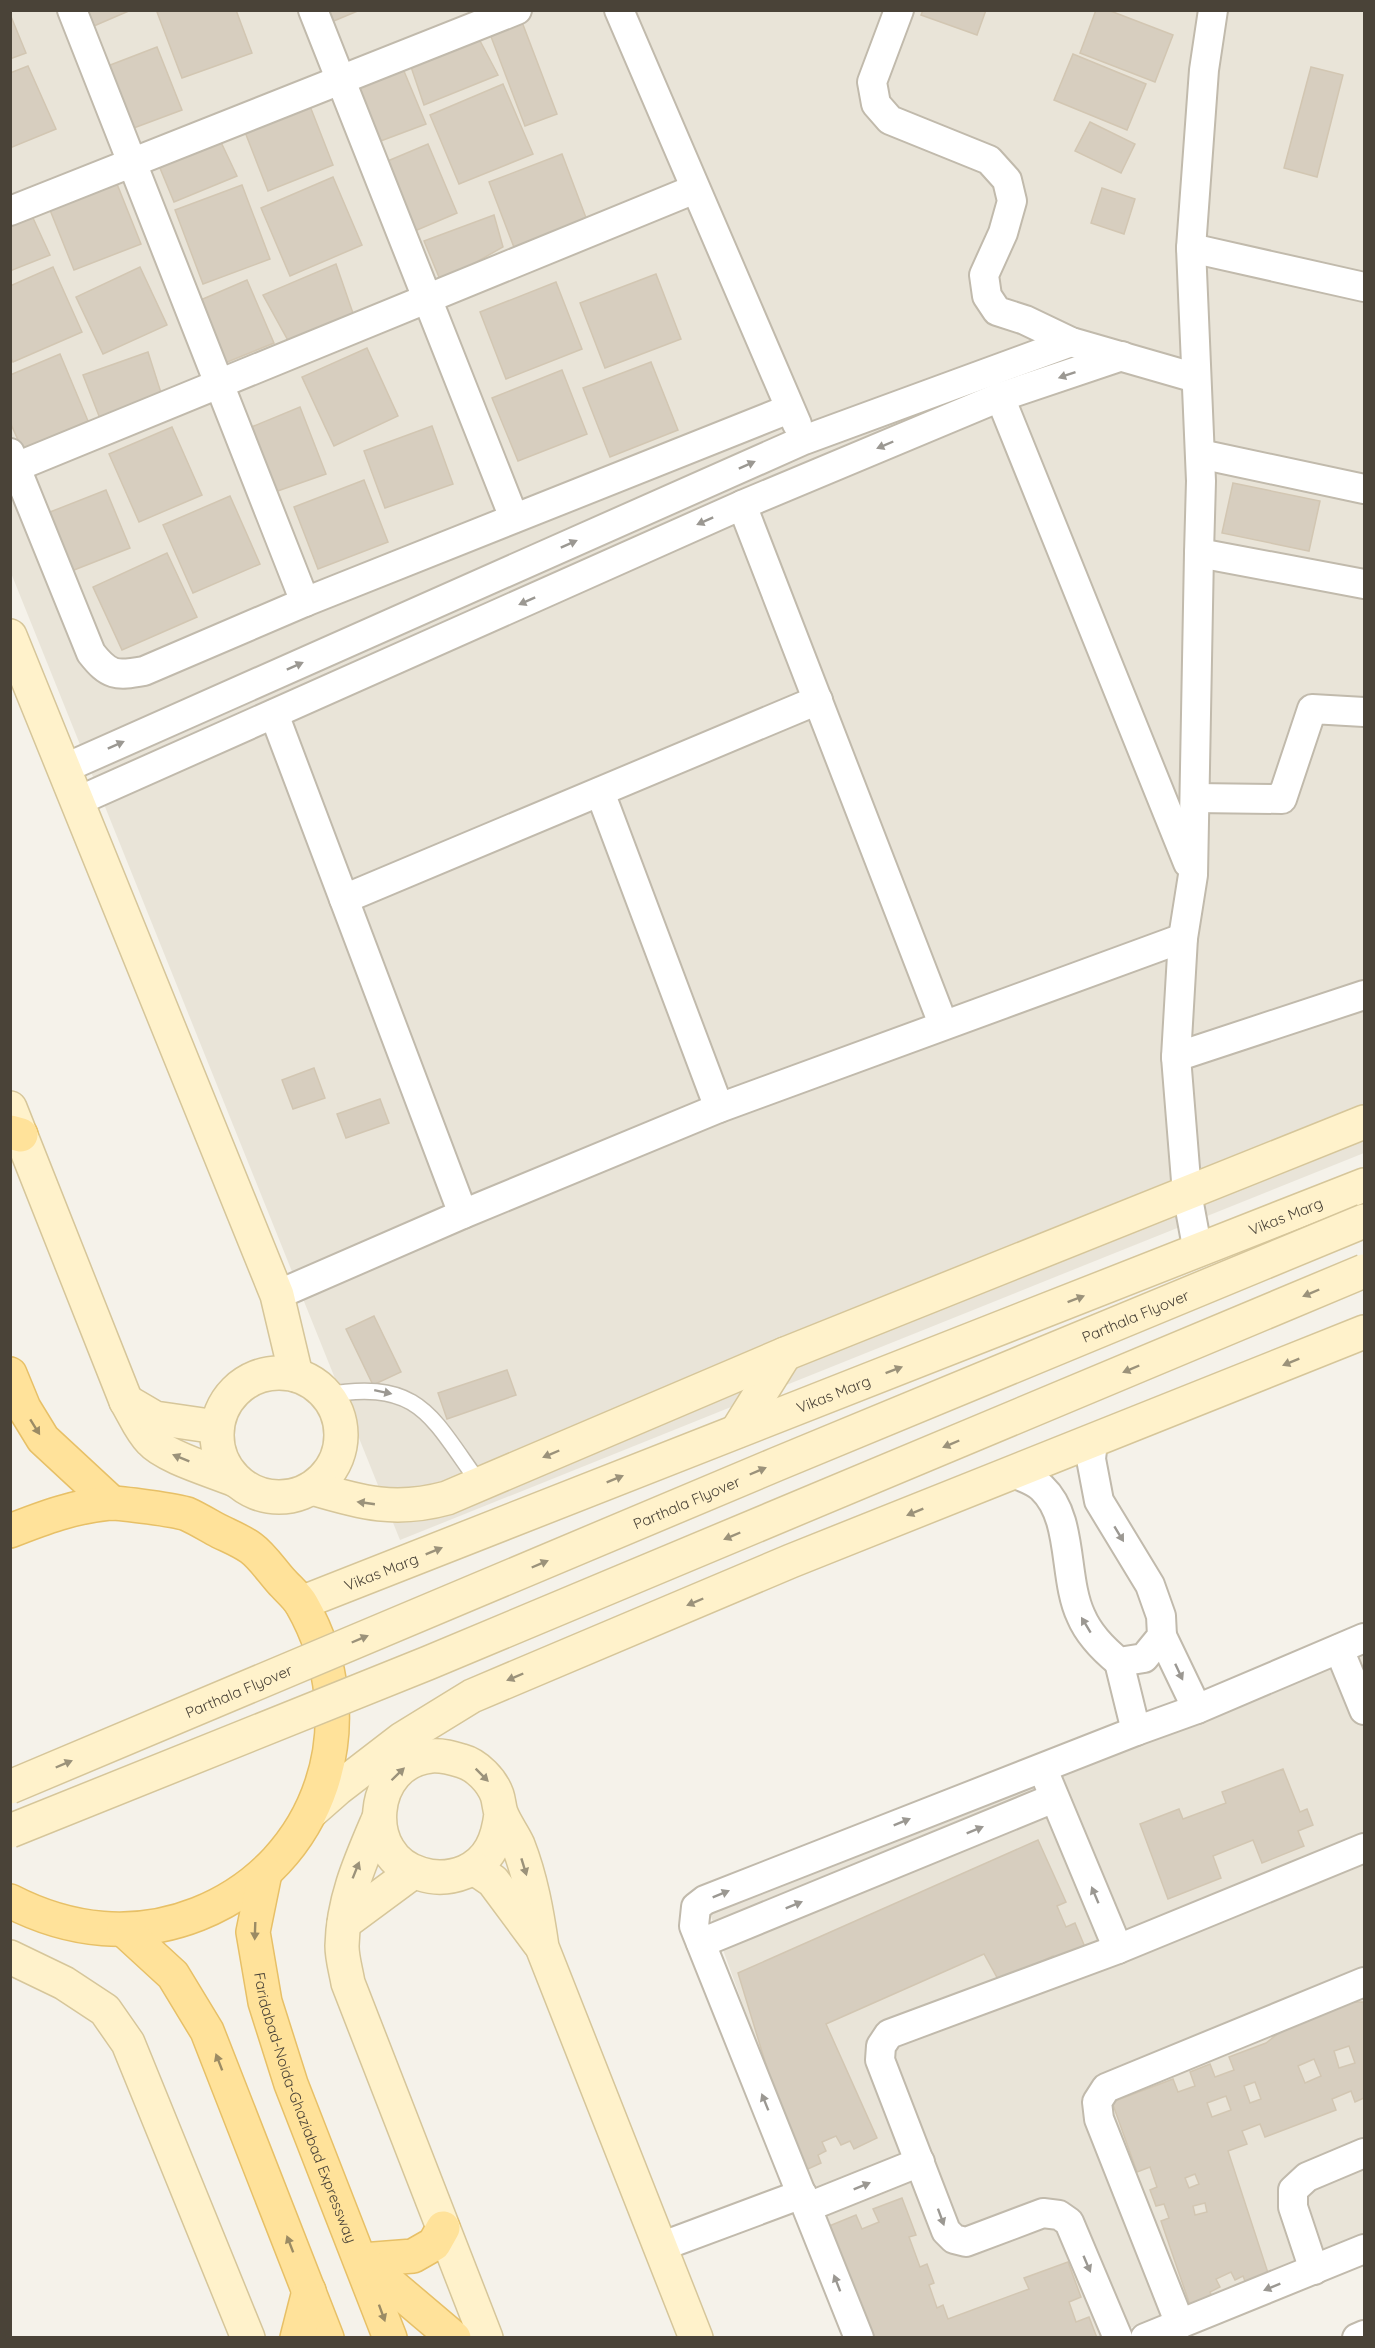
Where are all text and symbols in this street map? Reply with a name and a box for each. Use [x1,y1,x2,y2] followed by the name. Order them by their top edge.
[1057,371,1075,380] one-way arrow
[875,440,893,450] one-way arrow
[739,461,756,470] one-way arrow
[696,517,714,526] one-way arrow
[560,540,577,549] one-way arrow
[518,596,536,606] one-way arrow
[286,661,304,671] one-way arrow
[108,740,126,750] one-way arrow
[1246,1193,1325,1239] street label: Vikas Marg
[1079,1285,1192,1346] street label: Parthala Flyover
[1302,1289,1319,1298] one-way arrow
[1067,1294,1085,1303] one-way arrow
[1281,1357,1299,1367] one-way arrow
[886,1364,904,1374] one-way arrow
[1121,1364,1139,1374] one-way arrow
[794,1371,873,1417] street label: Vikas Marg
[374,1388,393,1397] one-way arrow
[30,1419,41,1435] one-way arrow
[941,1439,959,1449] one-way arrow
[542,1450,560,1459] one-way arrow
[172,1453,190,1462] one-way arrow
[749,1466,767,1476] one-way arrow
[630,1471,743,1533] street label: Parthala Flyover
[606,1474,624,1483] one-way arrow
[357,1498,376,1507] one-way arrow
[905,1507,923,1517] one-way arrow
[1114,1526,1125,1542] one-way arrow
[723,1532,741,1541] one-way arrow
[425,1546,443,1555] one-way arrow
[341,1548,421,1595] street label: Vikas Marg
[531,1559,549,1569] one-way arrow
[686,1597,704,1607] one-way arrow
[1081,1617,1092,1633] one-way arrow
[351,1634,369,1644] one-way arrow
[182,1660,295,1722] street label: Parthala Flyover
[1175,1664,1184,1681] one-way arrow
[507,1673,524,1682] one-way arrow
[56,1759,74,1769] one-way arrow
[391,1767,405,1781] one-way arrow
[475,1768,489,1782] one-way arrow
[894,1817,912,1827] one-way arrow
[966,1825,984,1835] one-way arrow
[520,1858,529,1876] one-way arrow
[352,1861,362,1879] one-way arrow
[1090,1885,1100,1903] one-way arrow
[712,1889,730,1898] one-way arrow
[786,1900,804,1910] one-way arrow
[250,1921,260,1940] one-way arrow
[251,1971,361,2245] street label: Faridabad-Noida-Ghaziabad Expressway
[214,2053,224,2071] one-way arrow
[760,2093,769,2111] one-way arrow
[853,2180,871,2190] one-way arrow
[936,2208,946,2226] one-way arrow
[285,2235,294,2253] one-way arrow
[1082,2256,1092,2274] one-way arrow
[832,2274,842,2292] one-way arrow
[1262,2282,1280,2292] one-way arrow
[377,2305,387,2323] one-way arrow

